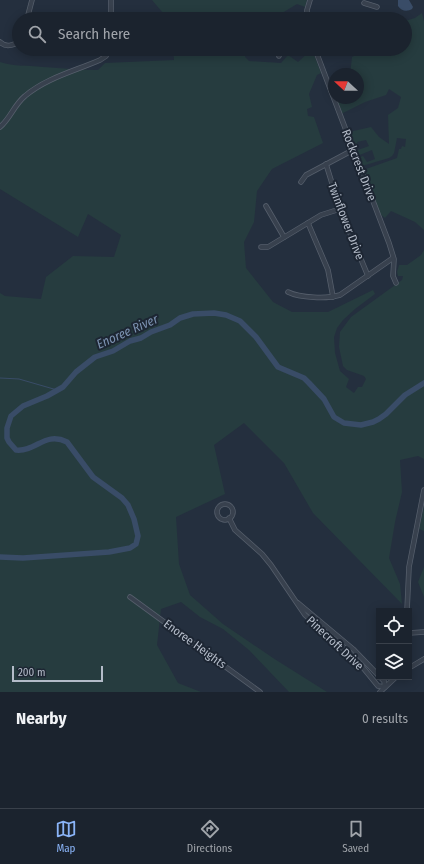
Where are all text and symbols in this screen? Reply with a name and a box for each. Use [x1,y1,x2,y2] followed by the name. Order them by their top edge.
[12,12,412,56] search box
[26,23,48,45] icon: search
[58,25,130,43] text: Search here
[328,68,364,104] north arrow
[339,127,379,203] street label: Rockcrest Drive
[325,180,367,262] street label: Twinflower Drive
[94,311,161,352] water label: Enoree River
[376,608,412,680] map controls
[376,608,412,644] button: locate
[304,613,366,673] street label: Pinecroft Drive
[161,617,229,671] street label: Enoree Heights
[376,644,412,680] button: layers
[12,664,103,683] scale bar
[18,666,45,679] text: 200 m
[16,708,67,729] text: Nearby
[362,711,408,726] text: 0 results
[55,818,77,855] tab: Map
[187,818,232,855] tab: Directions
[342,818,369,855] tab: Saved

